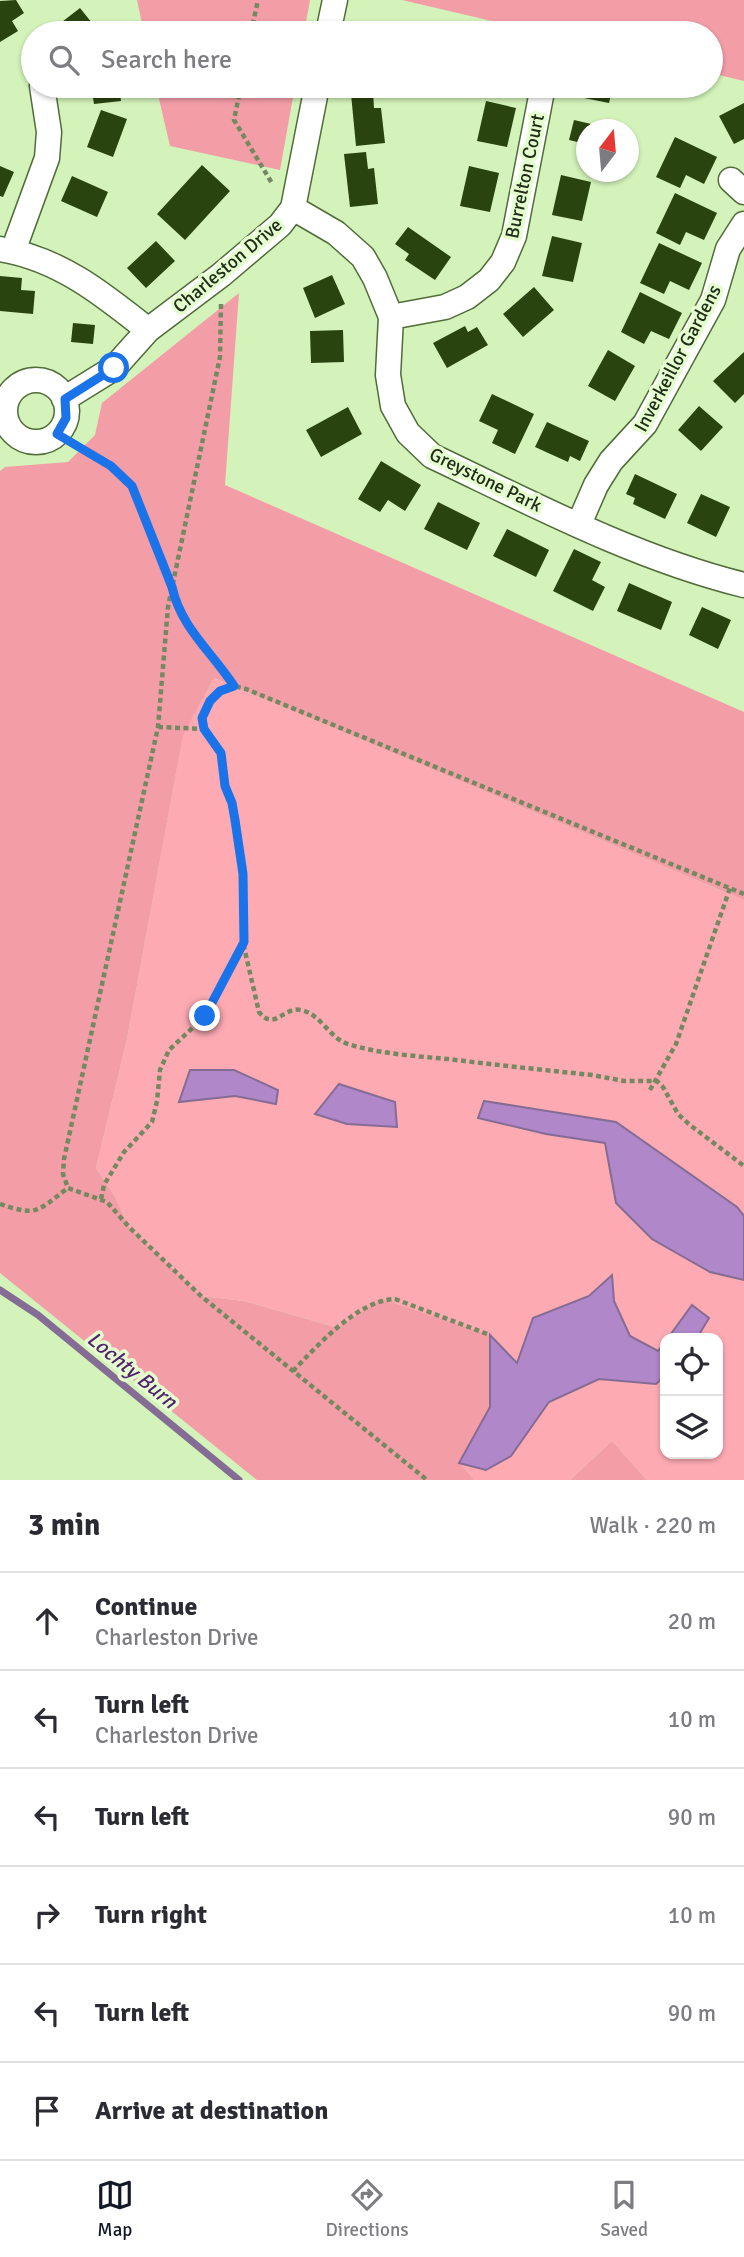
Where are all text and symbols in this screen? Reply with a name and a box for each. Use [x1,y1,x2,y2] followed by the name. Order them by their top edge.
[21,21,723,98] search box
[45,41,83,79] icon: search
[101,44,232,76] text: Search here
[500,111,550,241] street label: Burrelton Court
[576,119,639,182] north arrow
[168,213,287,318] street label: Charleston Drive
[629,281,727,436] street label: Inverkeillor Gardens
[98,352,129,383] route start
[425,442,546,518] street label: Greystone Park
[189,1000,220,1031] route end
[82,1326,183,1414] water label: Lochty Burn
[660,1333,723,1459] map controls
[660,1333,723,1396] button: locate
[660,1396,723,1459] button: layers
[28,1507,100,1544] text: 3 min
[590,1511,716,1540] text: Walk · 220 m
[95,1591,197,1623] text: Continue
[28,1602,66,1640] icon: ahead
[668,1607,716,1636] text: 20 m
[95,1623,258,1652] text: Charleston Drive
[95,1689,189,1721] text: Turn left
[28,1700,66,1738] icon: left
[668,1705,716,1734] text: 10 m
[95,1721,258,1750] text: Charleston Drive
[28,1798,66,1836] icon: left
[95,1801,189,1833] text: Turn left
[668,1803,716,1832] text: 90 m
[28,1896,66,1934] icon: right
[95,1899,207,1931] text: Turn right
[668,1901,716,1930] text: 10 m
[28,1994,66,2032] icon: left
[95,1997,189,2029] text: Turn left
[668,1999,716,2028] text: 90 m
[28,2092,66,2130] icon: arrive
[95,2095,328,2127] text: Arrive at destination
[96,2176,134,2242] tab: Map
[326,2176,409,2242] tab: Directions
[600,2176,648,2242] tab: Saved

